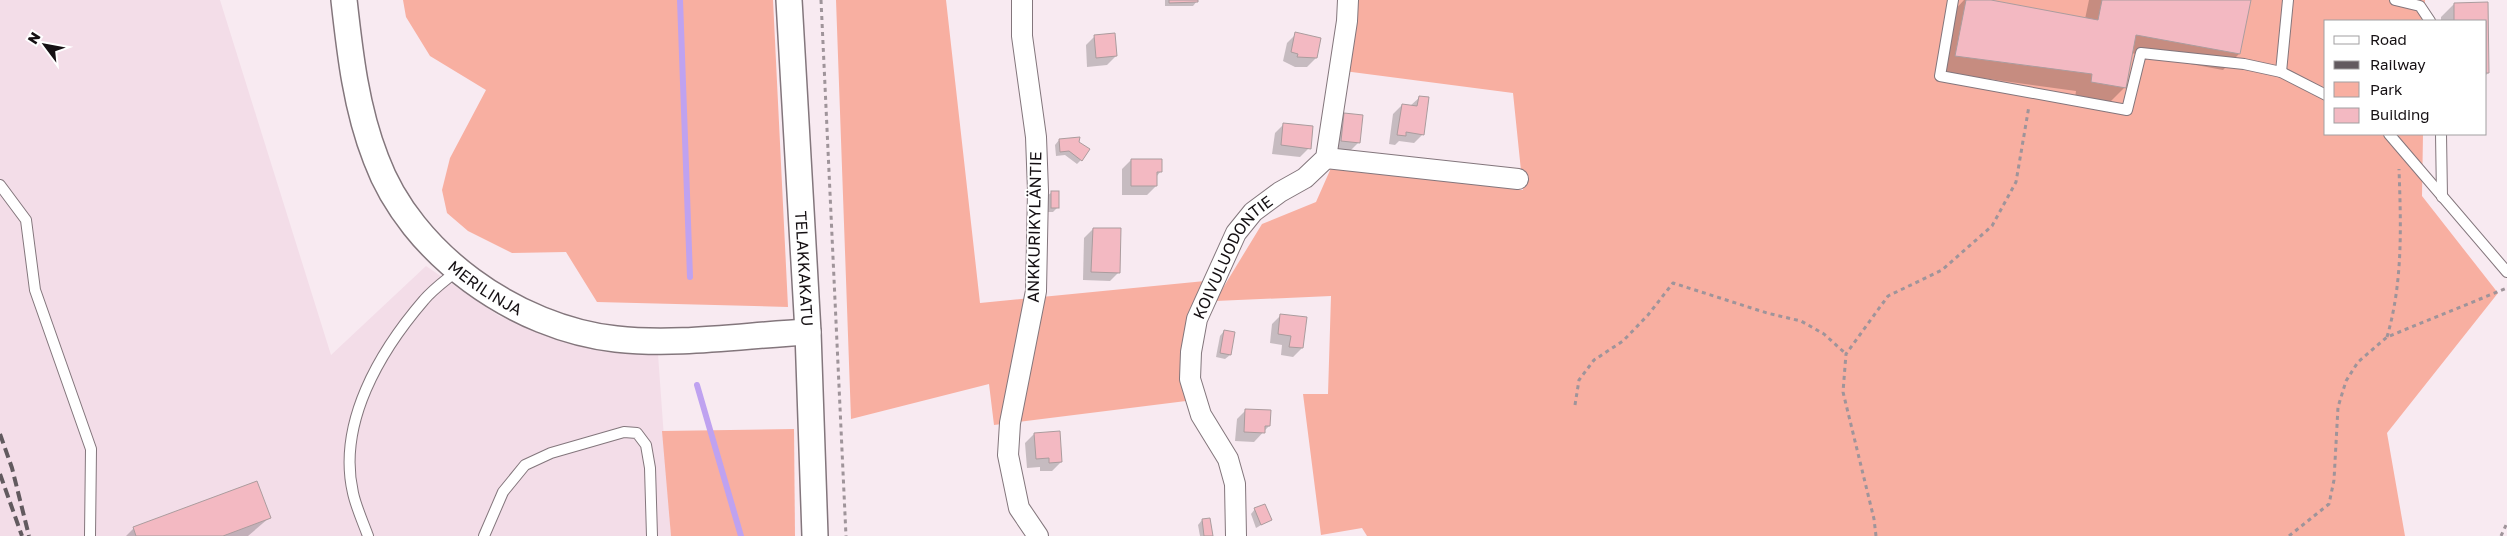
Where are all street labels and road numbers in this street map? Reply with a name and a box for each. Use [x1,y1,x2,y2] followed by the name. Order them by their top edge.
[1023,151,1045,303] street label: ANKKURIKYLÄNTIE
[1188,191,1276,322] street label: KOIVULUODONTIE
[791,210,818,327] street label: TELAKKAKATU
[444,256,526,320] street label: MERILINJA

